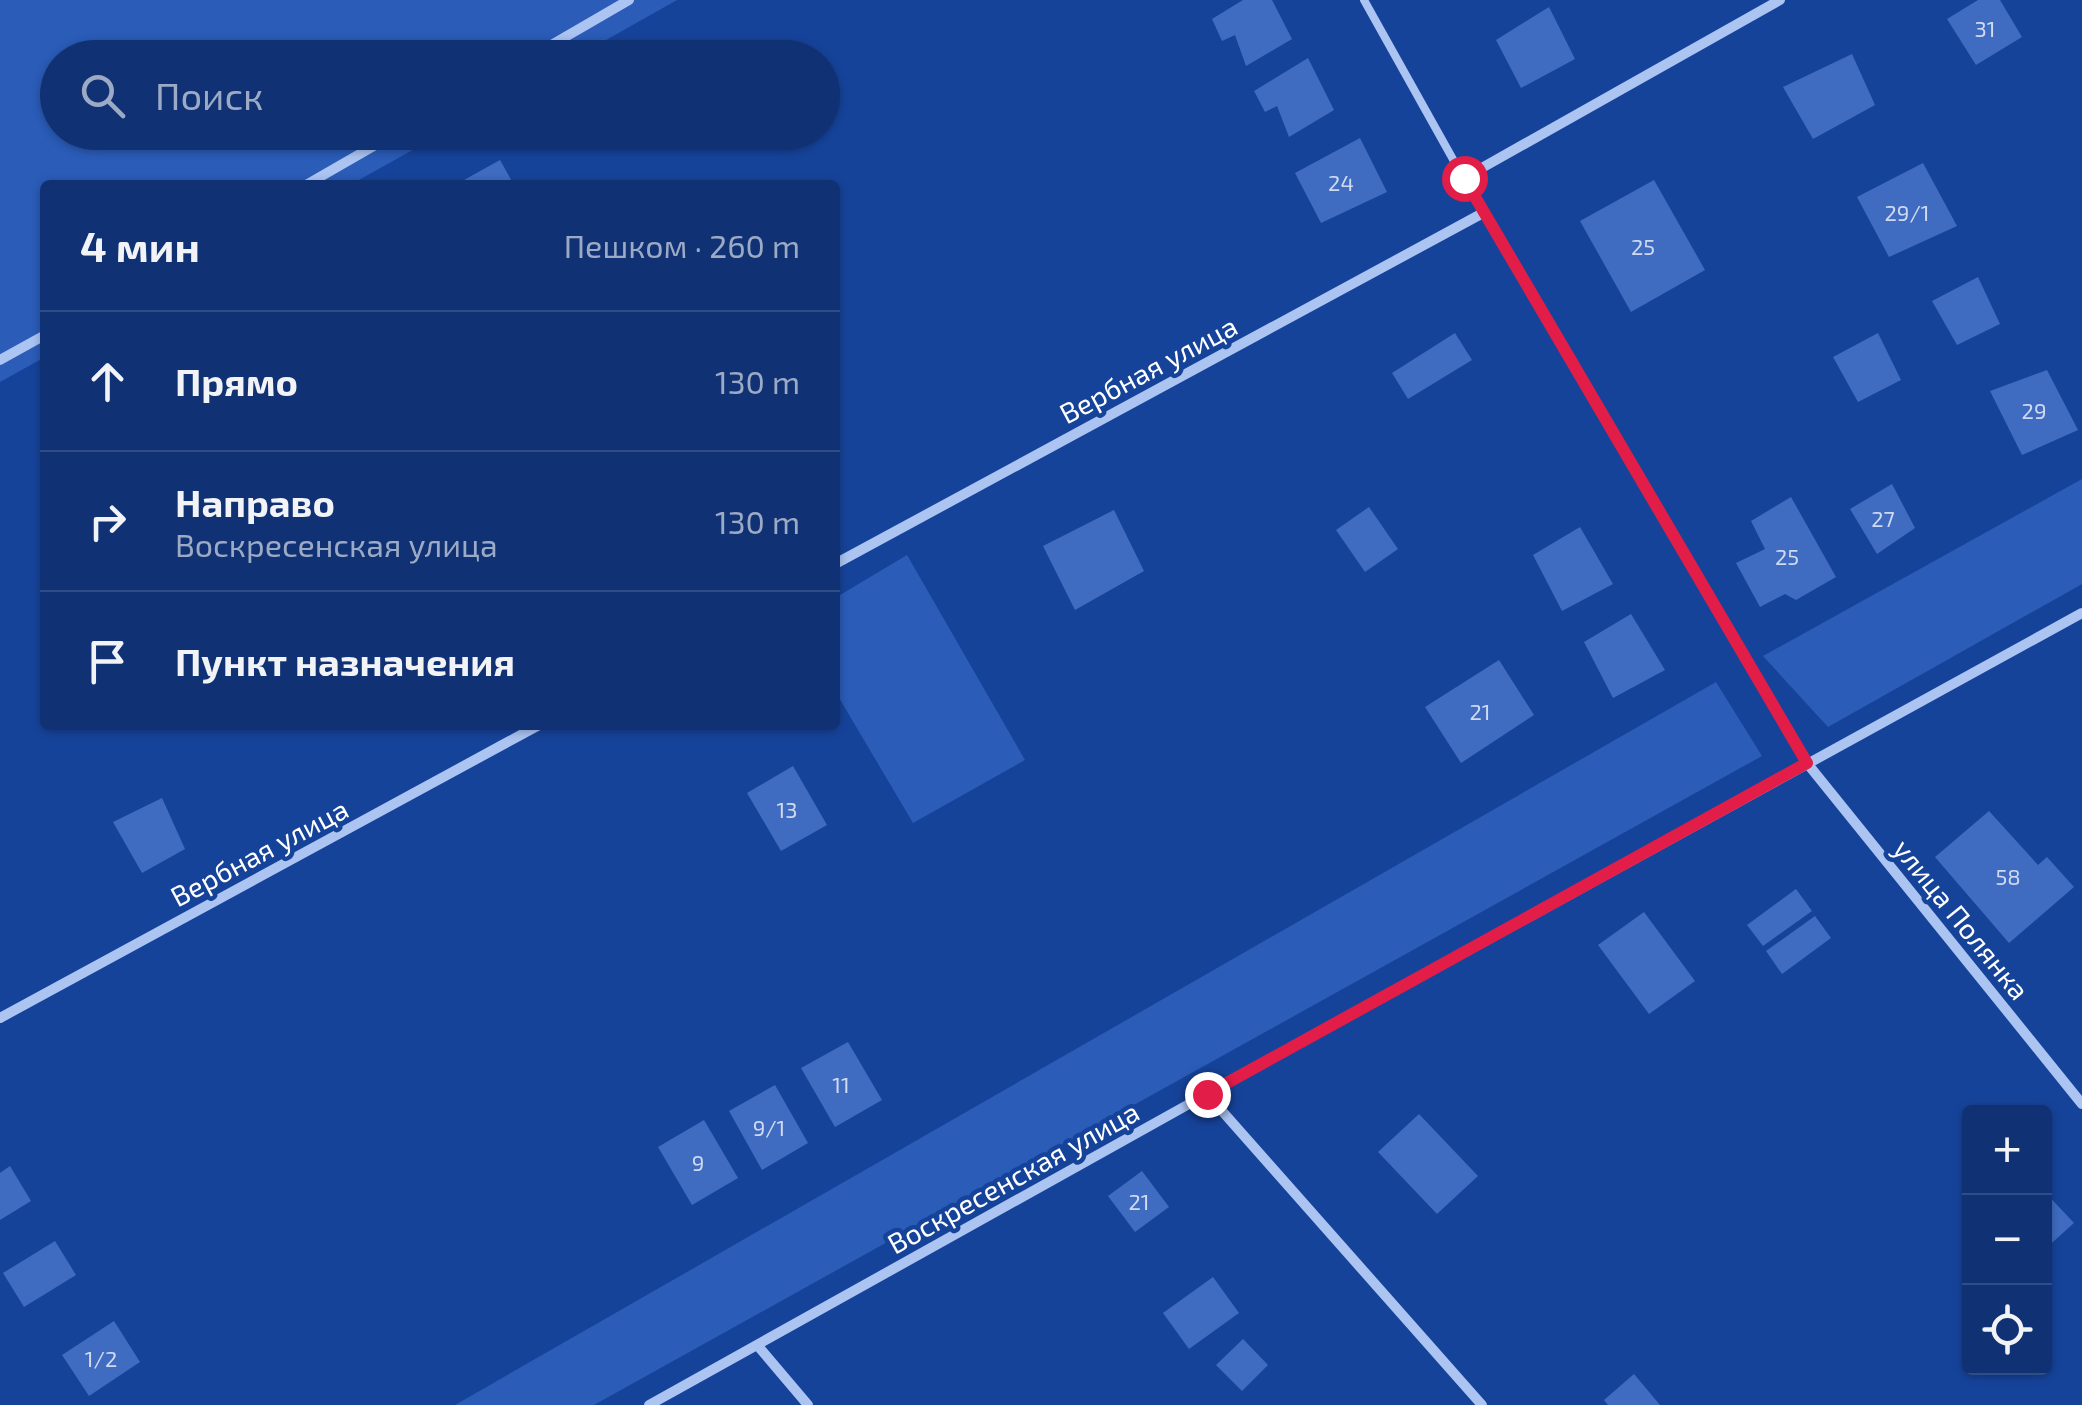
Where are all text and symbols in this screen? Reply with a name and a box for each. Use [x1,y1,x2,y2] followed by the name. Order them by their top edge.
[1975,15,1996,41] house number: 31
[40,40,840,150] search box
[75,68,130,123] icon: search
[155,72,264,118] text: Поиск
[1442,156,1488,202] route start
[1328,169,1354,195] house number: 24
[1884,199,1930,225] house number: 29/1
[80,220,200,270] text: 4 мин
[564,226,800,264] text: Пешком · 260 m
[1631,233,1655,259] house number: 25
[1053,308,1243,430] street label: Вербная улица
[80,354,135,409] icon: ahead
[175,358,298,404] text: Прямо
[715,362,800,400] text: 130 m
[2022,397,2046,423] house number: 29
[175,479,335,525] text: Направо
[80,494,135,549] icon: right
[715,502,800,540] text: 130 m
[1871,505,1895,531] house number: 27
[175,525,498,563] text: Воскресенская улица
[1775,543,1799,569] house number: 25
[80,634,135,689] icon: arrive
[175,638,515,684] text: Пункт назначения
[1469,698,1491,724] house number: 21
[164,791,354,913] street label: Вербная улица
[777,796,798,822] house number: 13
[1887,832,2037,1006] street label: улица Полянка
[1995,863,2021,889] house number: 58
[832,1071,850,1097] house number: 11
[1185,1072,1231,1118] route end
[881,1094,1145,1260] street label: Воскресенская улица
[1962,1105,2052,1375] map controls
[1962,1105,2052,1195] button: +
[753,1114,785,1140] house number: 9/1
[692,1149,704,1175] house number: 9
[1128,1188,1150,1214] house number: 21
[1962,1195,2052,1285] button: −
[1962,1285,2052,1375] button: locate
[85,1345,117,1371] house number: 1/2

